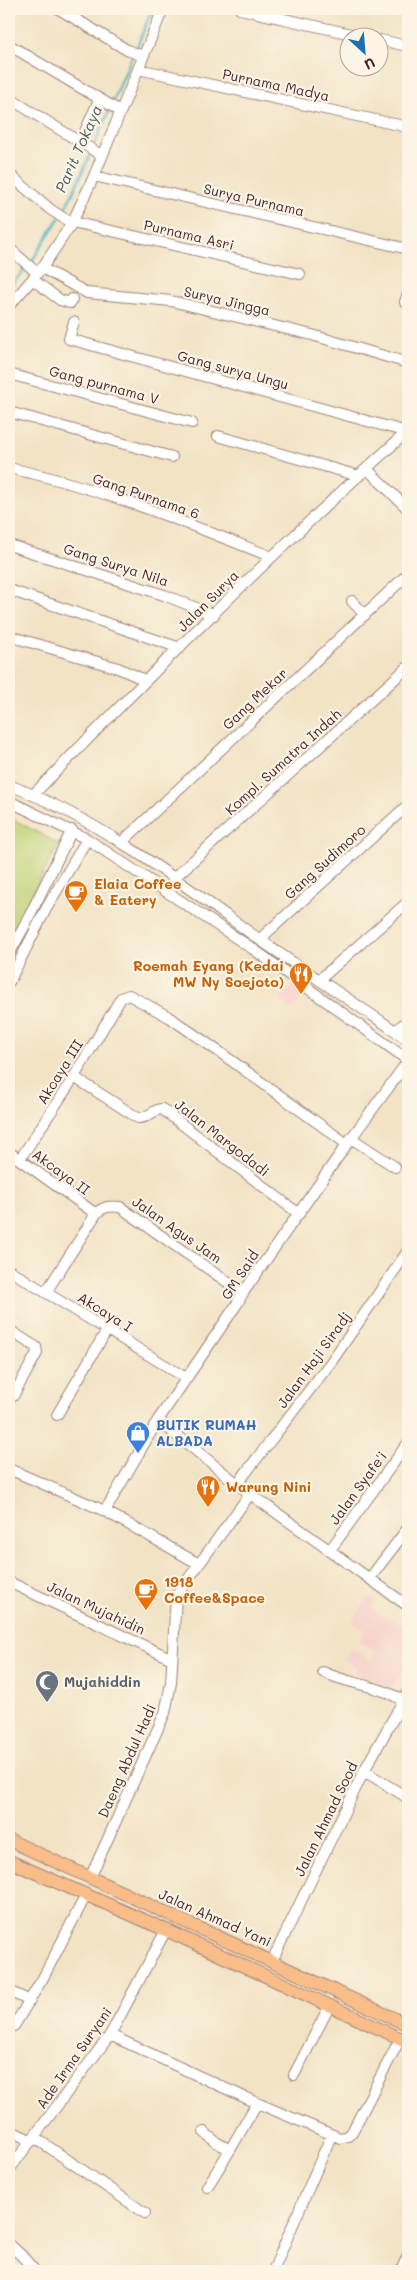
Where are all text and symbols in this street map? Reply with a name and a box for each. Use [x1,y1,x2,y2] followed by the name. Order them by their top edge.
[340,28,390,78] north arrow
[361,53,379,75] text: U
[221,64,331,105] street label: Purnama Madya
[50,102,106,195] water label: Parit Tokaya
[202,179,306,220] street label: Surya Purnama
[142,215,236,254] street label: Purnama Asri
[182,281,272,320] street label: Surya Jingga
[175,346,291,393] street label: Gang surya Ungu
[47,361,161,408] street label: Gang purnama V
[90,468,202,523] street label: Gang Purnama 6
[61,539,171,590] street label: Gang Surya Nila
[173,566,242,635] street label: Jalan Surya
[218,664,291,734] street label: Gang Mekar
[221,704,345,819] street label: Kompl. Sumatra Indah
[280,820,369,903] street label: Gang Sudimoro
[94,874,181,909] place label: Elaia Coffee & Eatery
[63,879,89,913] cafe icon: Elaia Coffee & Eatery
[133,956,284,991] place label: Roemah Eyang (Kedai MW Ny Soejoto)
[288,961,314,995] restaurant icon: Roemah Eyang (Kedai MW Ny Soejoto)
[32,1036,87,1108] street label: Akcaya III
[171,1095,273,1180] street label: Jalan Margodadi
[29,1144,94,1199] street label: Akcaya II
[129,1192,226,1268] street label: Jalan Agus Jam
[216,1246,263,1303] street label: GM Said
[74,1287,136,1336] street label: Akcaya I
[272,1308,355,1412] street label: Jalan Haji Siradj
[156,1415,257,1450] place label: BUTIK RUMAH ALBADA
[125,1420,151,1454] shop icon: BUTIK RUMAH ALBADA
[325,1447,391,1528] street label: Jalan Syafe'i
[195,1474,221,1508] restaurant icon: Warung Nini
[226,1477,311,1496] place label: Warung Nini
[164,1572,265,1607] place label: 1918 Coffee&Space
[44,1576,148,1639] street label: Jalan Mujahidin
[133,1577,159,1611] cafe icon: 1918 Coffee&Space
[34,1669,60,1703] mosque icon: Mujahiddin
[64,1672,141,1691] place label: Mujahiddin
[93,1701,160,1821] street label: Daeng Abdul Hadi
[290,1758,362,1879] street label: Jalan Ahmad Sood
[156,1884,275,1951] street label: Jalan Ahmad Yani
[31,2003,116,2112] street label: Ade Irma Suryani

